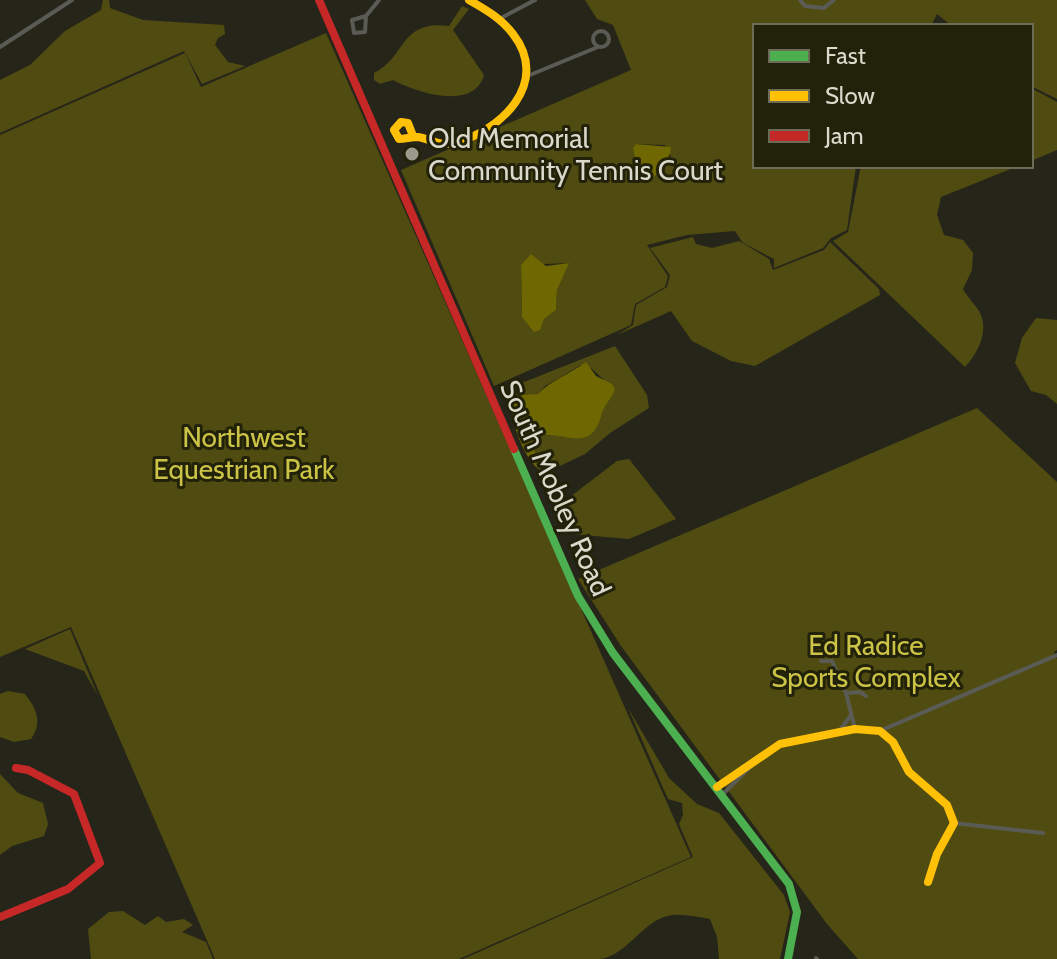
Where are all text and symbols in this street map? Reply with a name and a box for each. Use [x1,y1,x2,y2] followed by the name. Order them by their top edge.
[753,24,1033,168] legend
[825,41,866,70] text: Fast
[825,81,875,110] text: Slow
[428,121,723,187] place label: Old Memorial Community Tennis Court
[824,121,863,150] text: Jam
[403,145,421,163] marker: Old Memorial Community Tennis Court
[493,375,619,601] street label: South Mobley Road
[153,420,335,486] park label: Northwest Equestrian Park
[771,628,961,694] park label: Ed Radice Sports Complex

